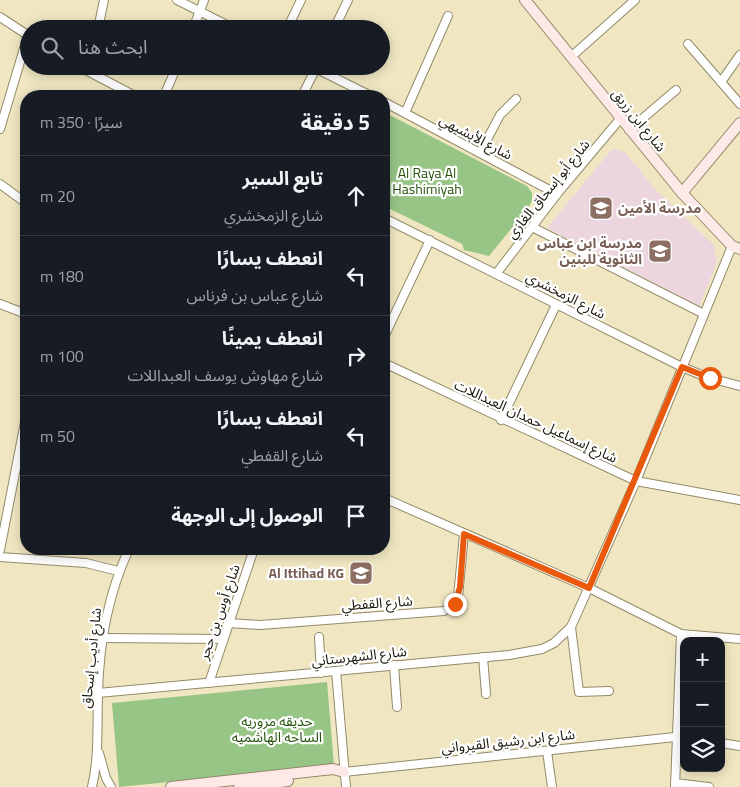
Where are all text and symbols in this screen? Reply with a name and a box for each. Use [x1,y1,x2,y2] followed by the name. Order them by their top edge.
[20,20,390,75] search box
[78,32,148,61] text: ابحث هنا
[38,34,66,62] icon: search
[606,83,672,157] street label: شارع ابن زريق
[301,106,370,138] text: 5 دقيقة
[435,108,517,166] street label: شارع الأبشيهي
[40,110,123,134] text: سيرًا · 350 m
[501,134,595,244] street label: شارع أبو إسحاق الغازي
[392,162,462,199] park label: Al Raya Al Hashimiyah
[243,163,323,192] text: تابع السير
[342,182,370,210] icon: ahead
[40,184,75,208] text: 20 m
[588,195,614,221] school or university icon: مدرسة الأمين
[618,197,701,218] place label: مدرسة الأمين
[224,203,323,227] text: شارع الزمخشري
[537,232,642,269] place label: مدرسة ابن عباس الثانوية للبنين
[647,238,673,264] school or university icon: مدرسة ابن عباس الثانوية للبنين
[217,243,323,272] text: انعطف يسارًا
[342,262,370,290] icon: left
[40,264,84,288] text: 180 m
[522,266,610,325] street label: شارع الزمخشري
[186,283,323,307] text: شارع عباس بن فرناس
[222,323,323,352] text: انعطف يمينًا
[342,342,370,370] icon: right
[40,344,84,368] text: 100 m
[127,363,323,387] text: شارع مهاوش يوسف العبداللات
[699,367,722,390] route start
[451,373,621,469] street label: شارع إسماعيل حمدان العبداللات
[217,403,323,432] text: انعطف يسارًا
[342,422,370,450] icon: left
[40,424,75,448] text: 50 m
[241,443,323,467] text: شارع القفطي
[171,500,323,529] text: الوصول إلى الوجهة
[342,502,370,530] icon: arrive
[348,560,374,586] school or university icon: Al Ittihad KG
[192,561,246,664] street label: شارع أوس بن حجر
[268,562,344,583] place label: Al Ittihad KG
[341,590,413,617] street label: شارع القفطي
[444,593,467,616] route end
[75,607,107,709] street label: شارع أديب إسحاق
[680,637,725,772] map controls
[680,637,725,682] button: +
[310,640,408,672] street label: شارع الشهرستاني
[680,682,725,727] button: −
[232,710,322,747] park label: حديقه مروريه الساحه الهاشميه
[440,723,576,759] street label: شارع ابن رشيق القيرواني
[680,727,725,772] button: layers

